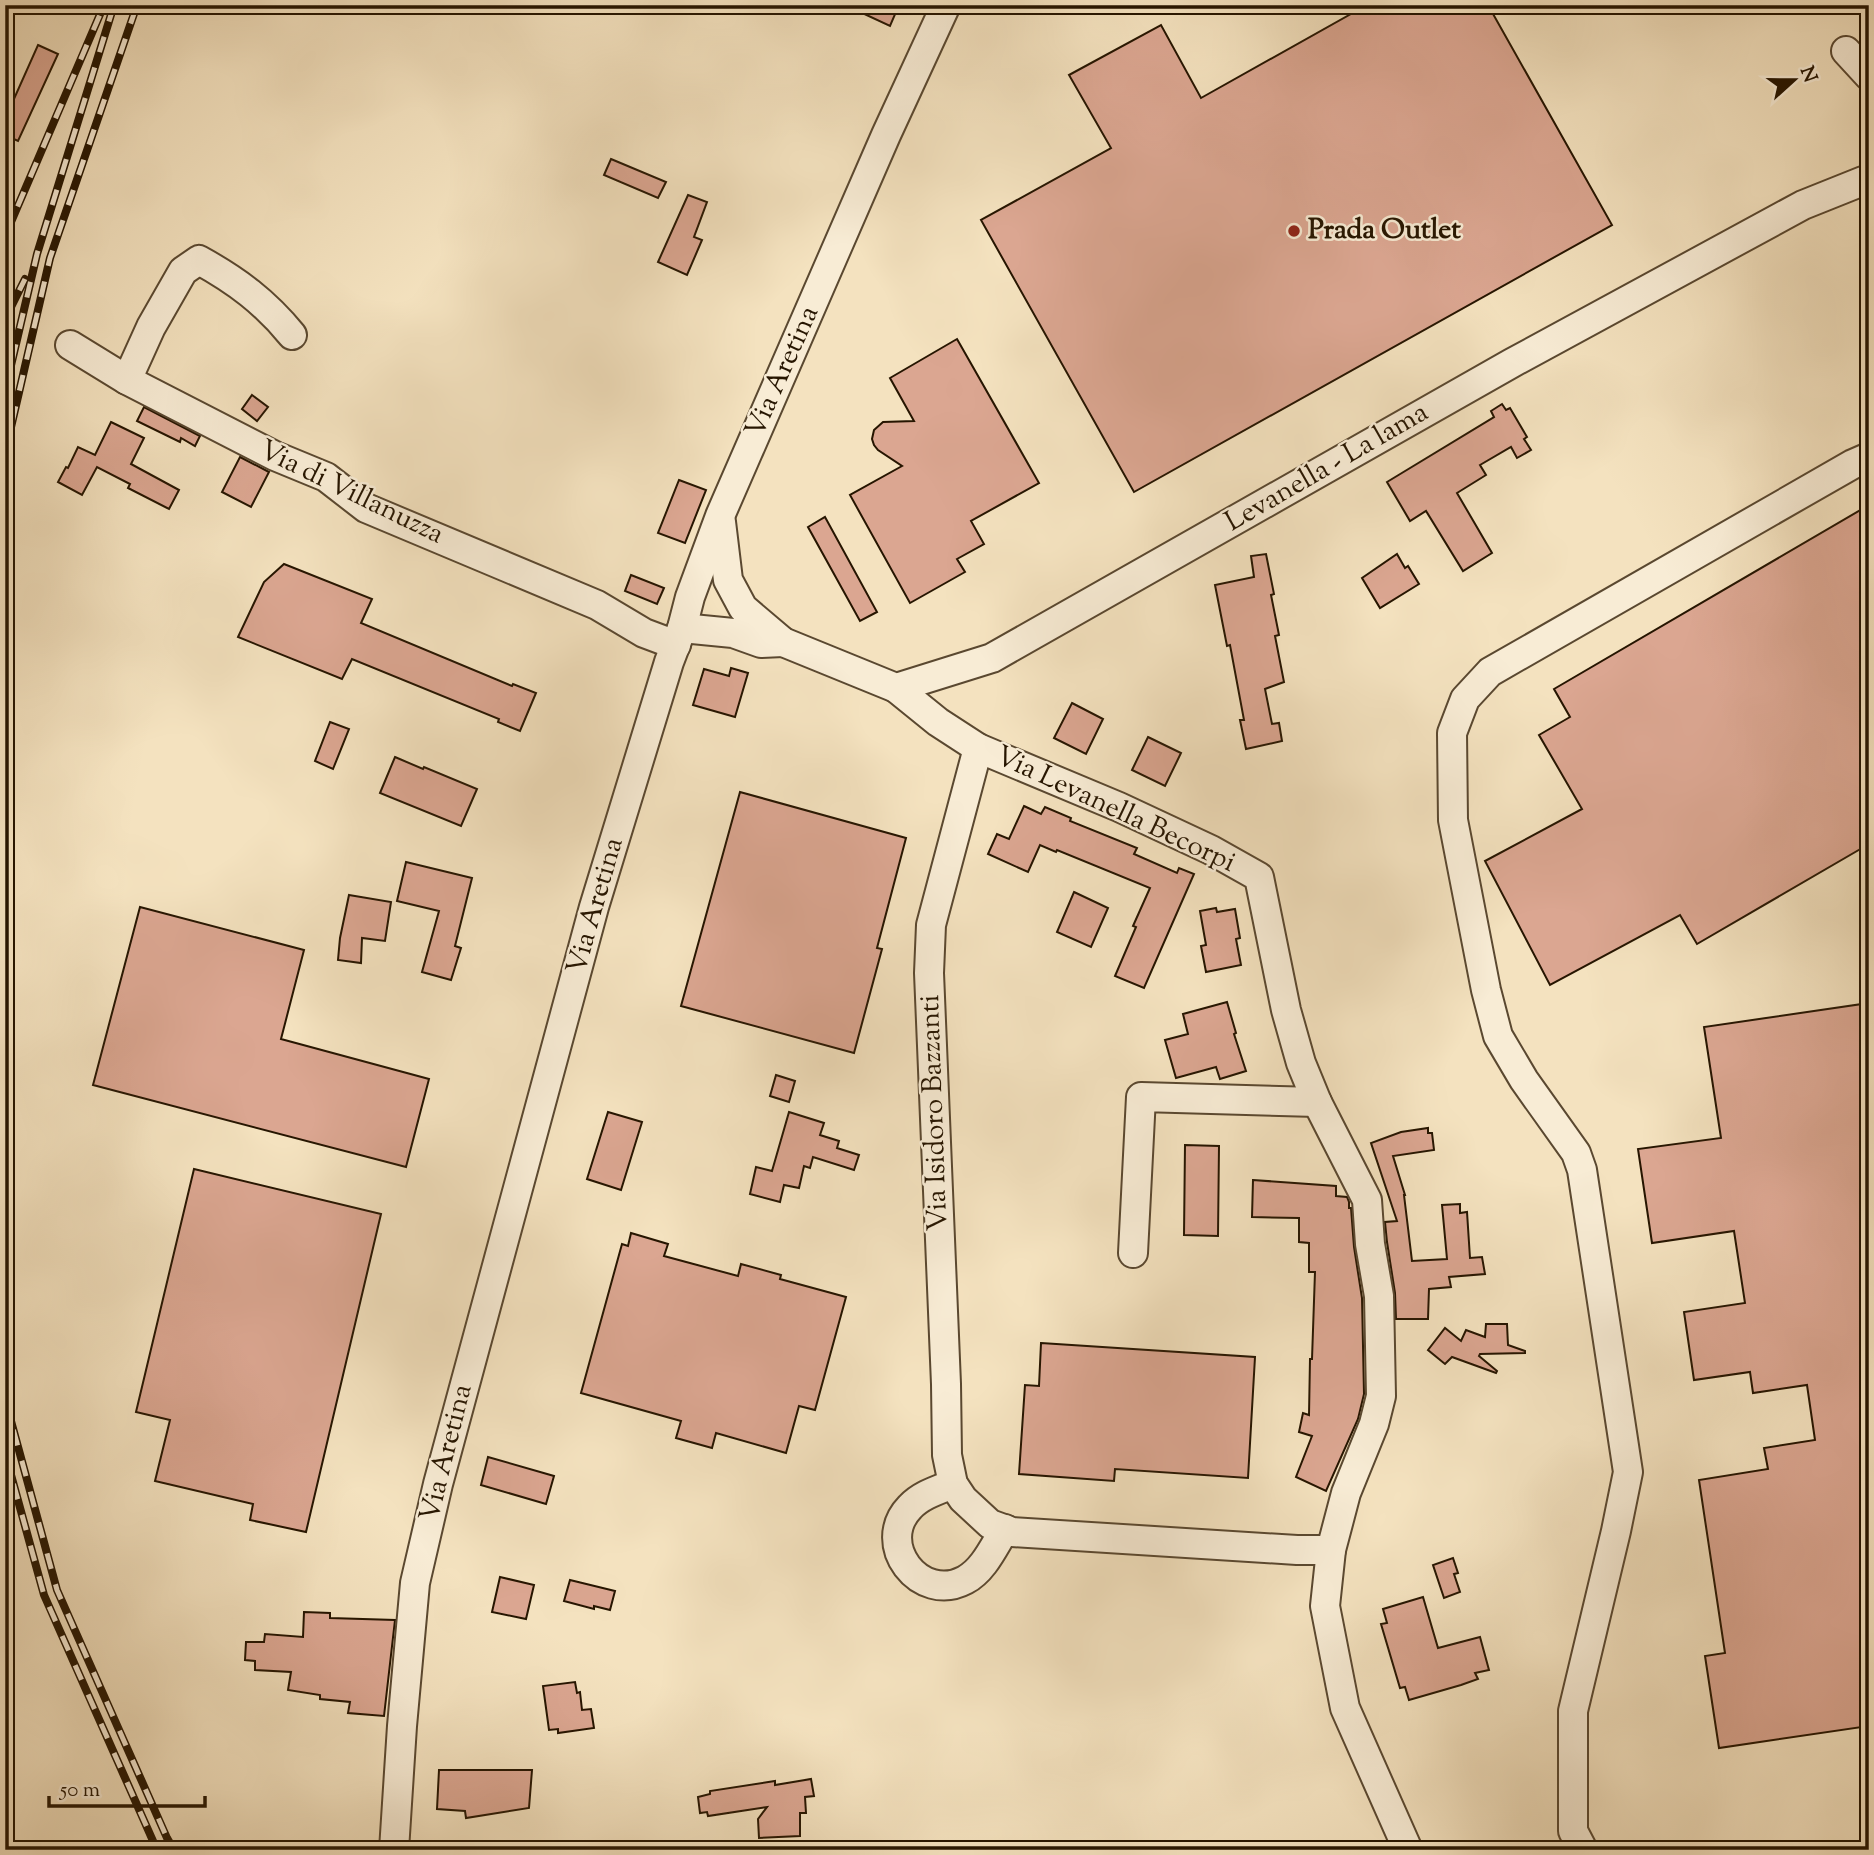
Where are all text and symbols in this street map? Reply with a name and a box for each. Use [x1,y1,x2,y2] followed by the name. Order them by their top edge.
[1758,46,1828,116] north arrow
[1792,63,1823,87] text: N
[1308,211,1461,251] place label: Prada Outlet
[1286,223,1302,239] marker: Prada Outlet
[736,300,830,444] street label: Via Aretina
[1218,393,1436,543] street label: Levanella - La lama
[252,431,450,555] street label: Via di Villanuzza
[988,737,1242,883] street label: Via Levanella Becorpi
[557,833,635,979] street label: Via Aretina
[911,994,959,1232] street label: Via Isidoro Bazzanti
[411,1380,483,1526] street label: Via Aretina
[49,1764,205,1808] scale bar
[59,1776,100,1806] text: 50 m

